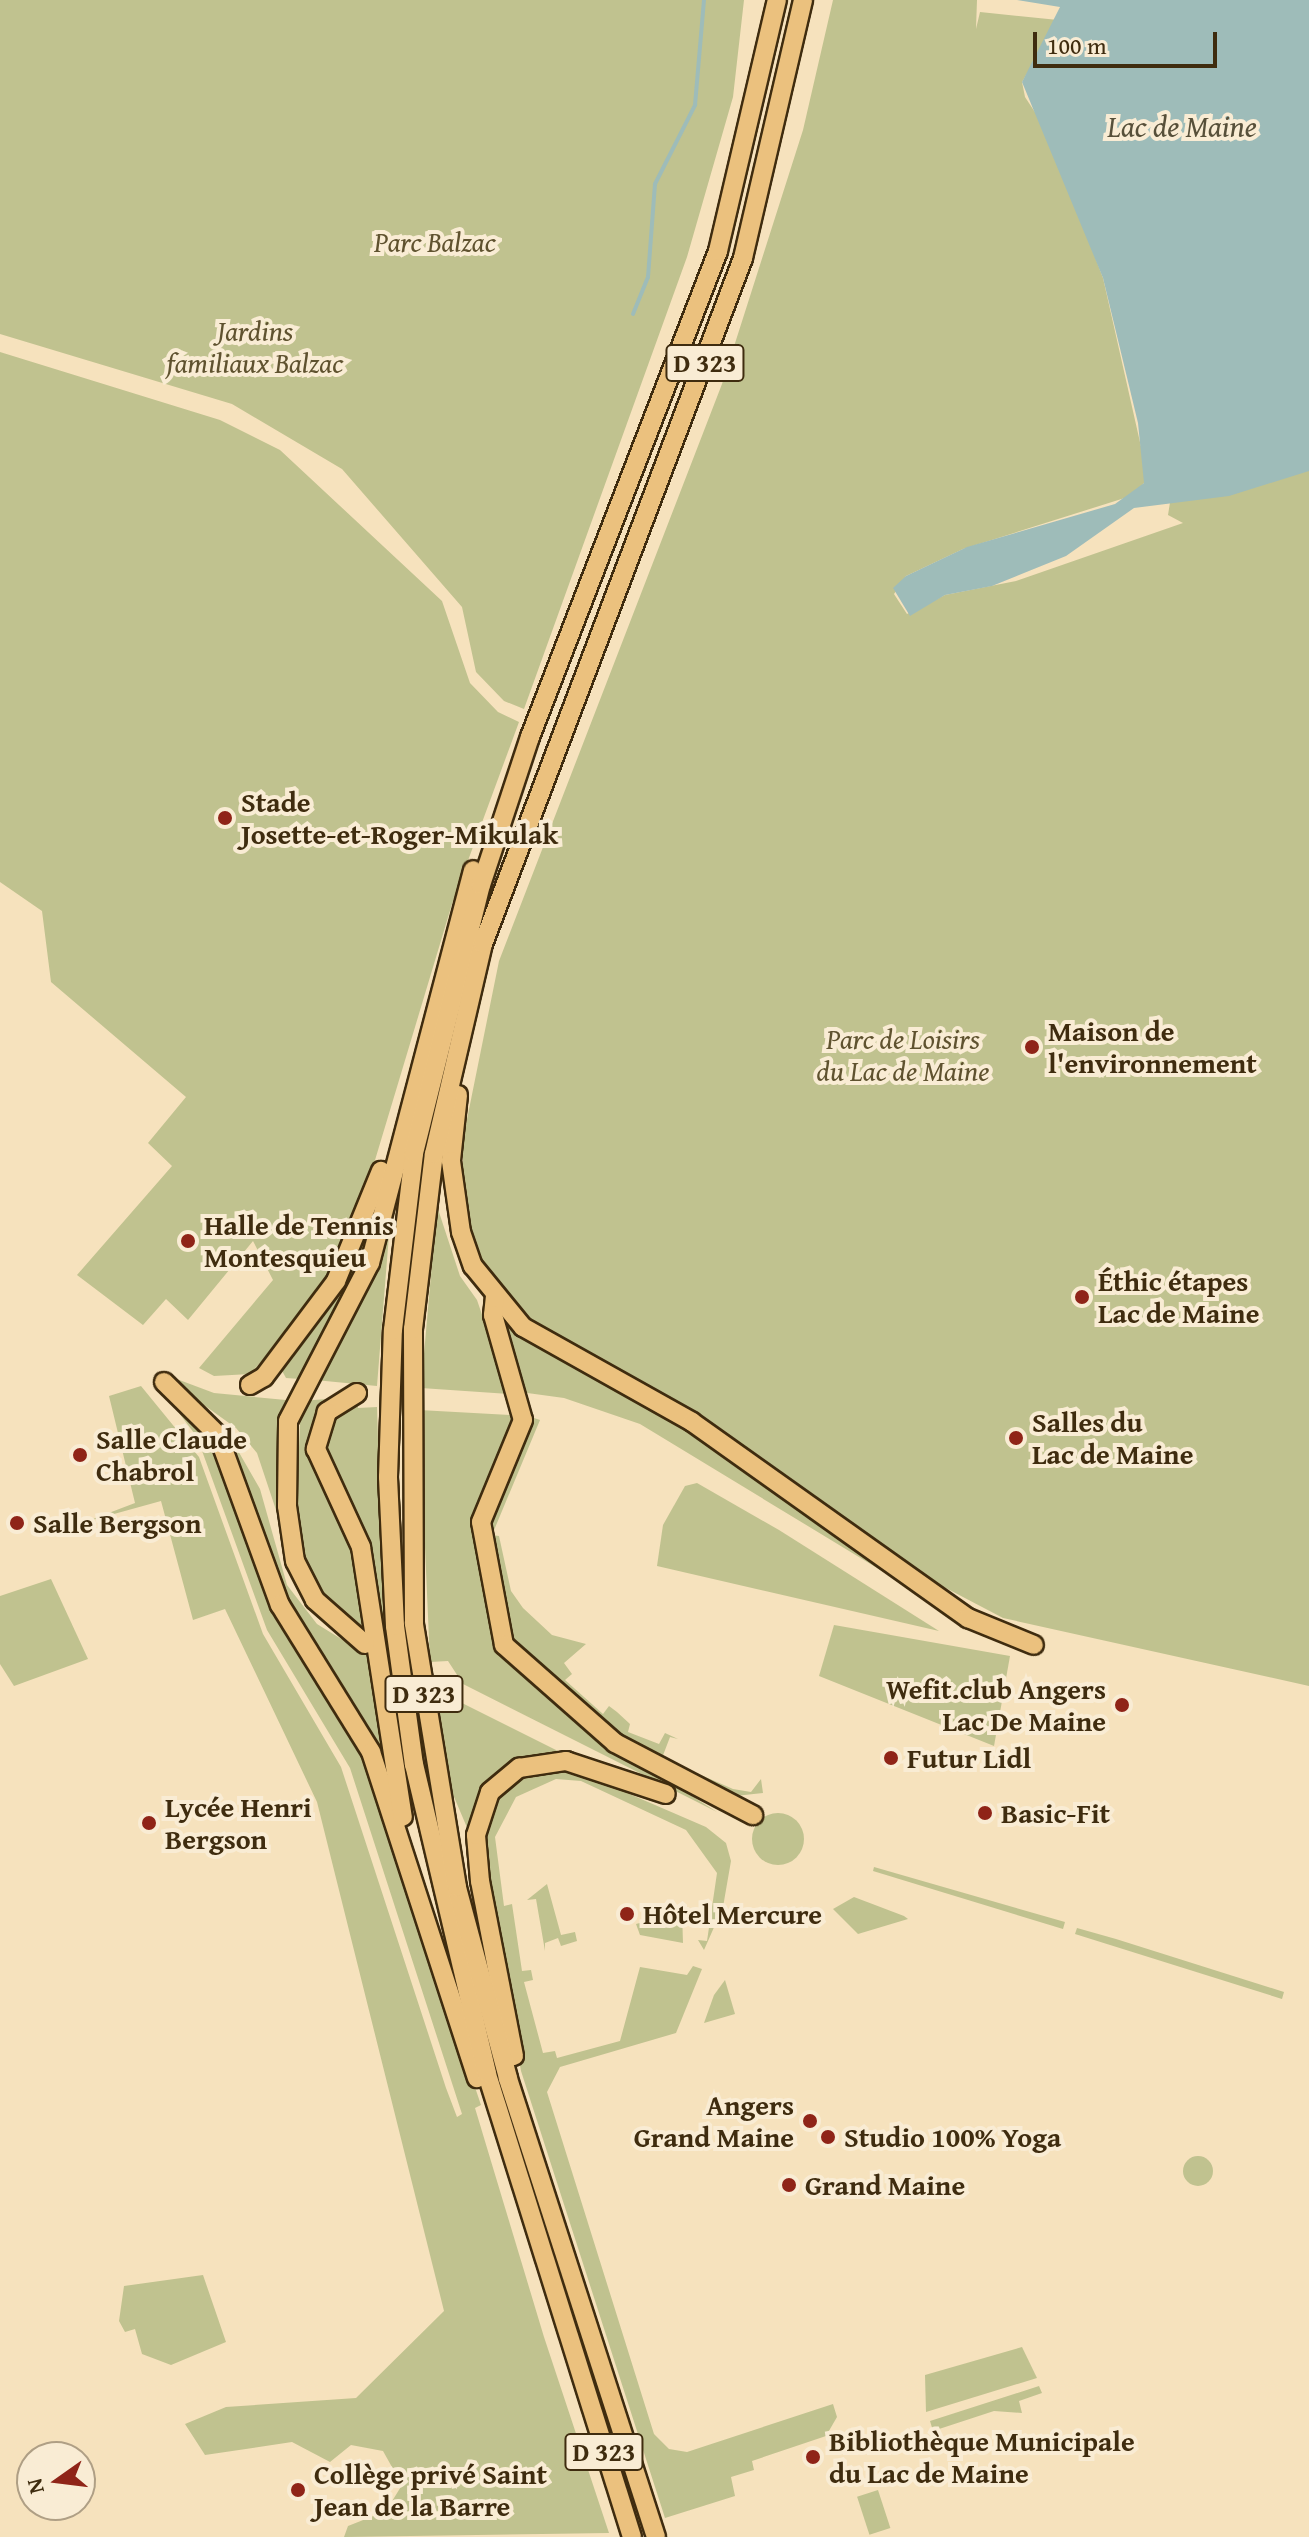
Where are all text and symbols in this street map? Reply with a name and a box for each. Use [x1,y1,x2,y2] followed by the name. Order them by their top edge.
[1037,16,1221,66] scale bar
[1047,28,1107,63] text: 100 m
[1107,108,1257,144] water label: Lac de Maine
[374,225,496,259] park label: Parc Balzac
[167,314,343,380] park label: Jardins familiaux Balzac
[665,341,745,385] road number: D 323
[241,785,558,851] place label: Stade Josette-et-Roger-Mikulak
[216,809,234,827] marker: Stade Josette-et-Roger-Mikulak
[1048,1014,1257,1080] place label: Maison de l'environnement
[817,1022,989,1088] park label: Parc de Loisirs du Lac de Maine
[1023,1038,1041,1056] marker: Maison de l'environnement
[204,1208,394,1274] place label: Halle de Tennis Montesquieu
[179,1232,197,1250] marker: Halle de Tennis Montesquieu
[1098,1264,1259,1330] place label: Éthic étapes Lac de Maine
[1073,1288,1091,1306] marker: Éthic étapes Lac de Maine
[1032,1405,1193,1471] place label: Salles du Lac de Maine
[96,1422,247,1488] place label: Salle Claude Chabrol
[1007,1429,1025,1447] marker: Salles du Lac de Maine
[71,1446,89,1464] marker: Salle Claude Chabrol
[33,1506,201,1540] place label: Salle Bergson
[8,1514,26,1532] marker: Salle Bergson
[384,1672,464,1716] road number: D 323
[886,1672,1106,1738] place label: Wefit.club Angers Lac De Maine
[1113,1696,1131,1714] marker: Wefit.club Angers Lac De Maine
[907,1741,1031,1775] place label: Futur Lidl
[882,1749,900,1767] marker: Futur Lidl
[165,1790,312,1856] place label: Lycée Henri Bergson
[1001,1796,1110,1830] place label: Basic-Fit
[976,1804,994,1822] marker: Basic-Fit
[140,1814,158,1832] marker: Lycée Henri Bergson
[643,1897,822,1931] place label: Hôtel Mercure
[618,1905,636,1923] marker: Hôtel Mercure
[634,2088,794,2154] place label: Angers Grand Maine
[801,2112,819,2130] marker: Angers Grand Maine
[844,2120,1061,2154] place label: Studio 100% Yoga
[819,2128,837,2146] marker: Studio 100% Yoga
[805,2168,965,2202] place label: Grand Maine
[780,2176,798,2194] marker: Grand Maine
[829,2424,1135,2490] place label: Bibliothèque Municipale du Lac de Maine
[564,2430,644,2474] road number: D 323
[16,2441,96,2521] north arrow
[804,2448,822,2466] marker: Bibliothèque Municipale du Lac de Maine
[314,2457,547,2523] place label: Collège privé Saint Jean de la Barre
[17,2475,52,2497] text: N
[289,2481,307,2499] marker: Collège privé Saint Jean de la Barre

